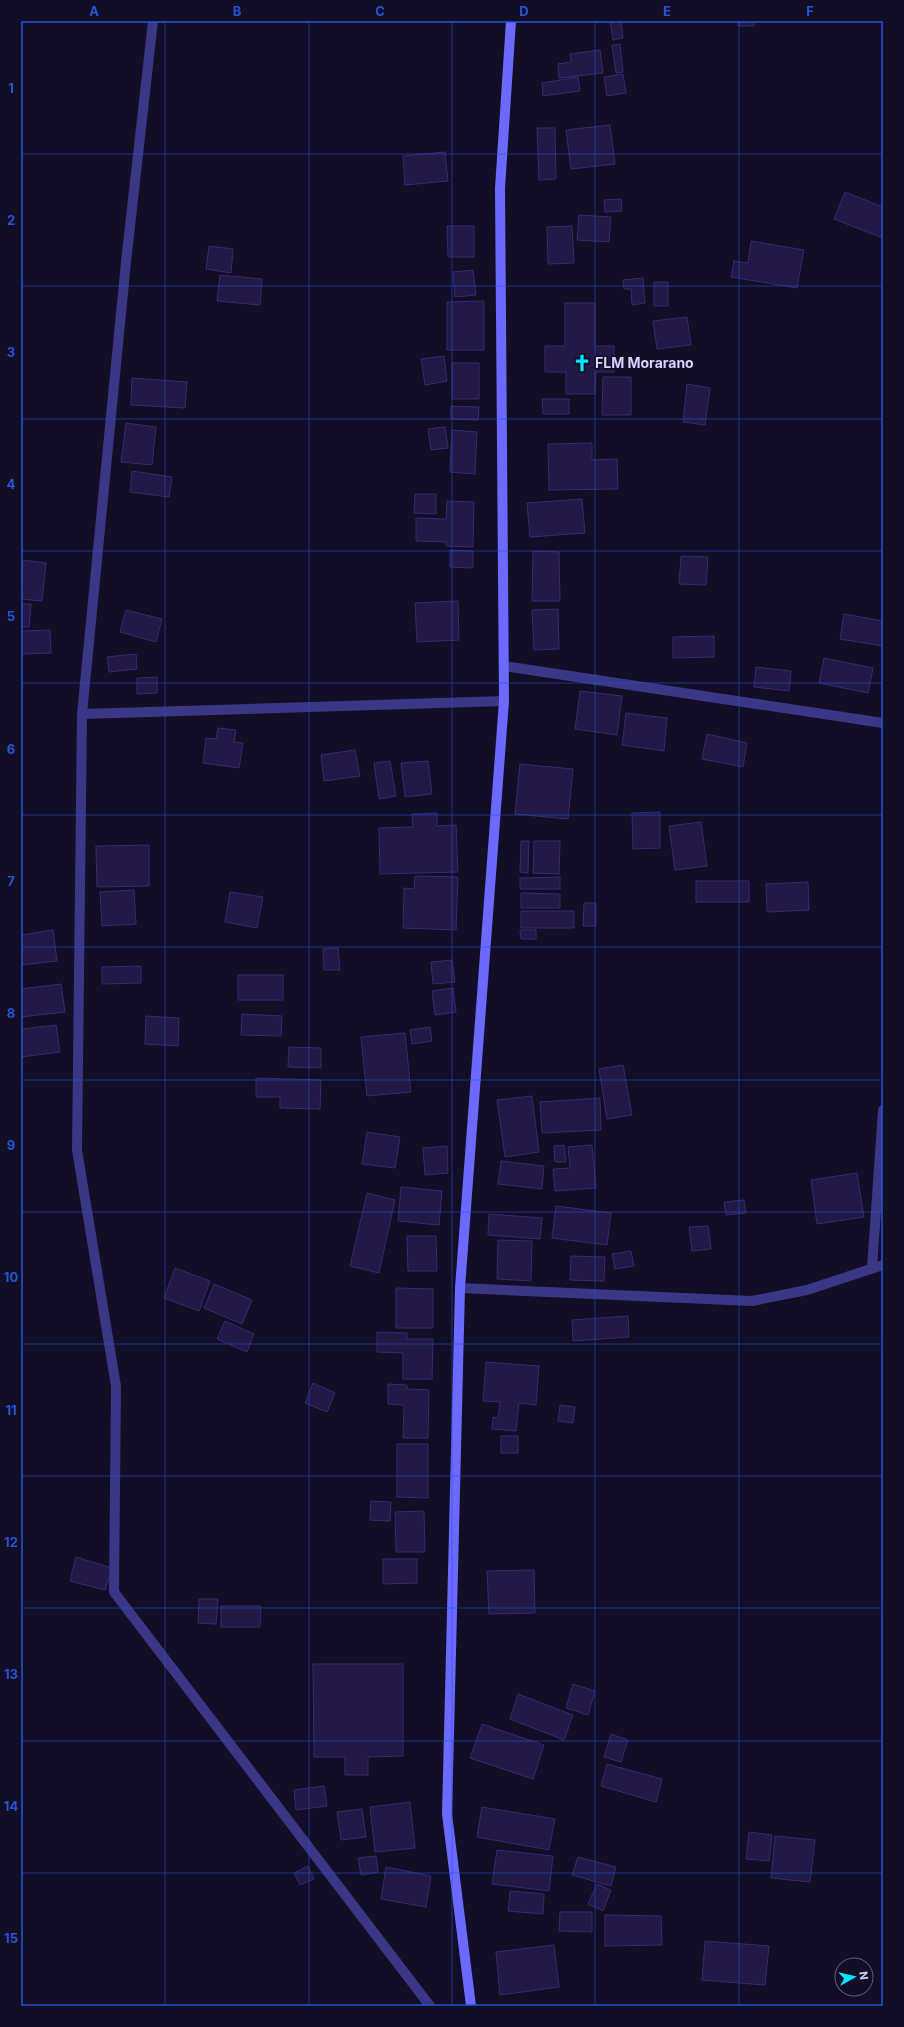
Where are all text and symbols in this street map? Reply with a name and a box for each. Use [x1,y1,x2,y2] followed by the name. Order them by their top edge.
[89,3,99,19] text: A
[233,3,242,19] text: B
[375,3,385,19] text: C
[519,3,529,19] text: D
[663,3,671,19] text: E
[806,3,814,19] text: F
[8,80,14,96] text: 1
[7,212,15,228] text: 2
[7,344,15,360] text: 3
[572,353,592,373] church icon: FLM Morarano
[595,354,694,371] place label: FLM Morarano
[7,476,16,492] text: 4
[7,608,15,624] text: 5
[7,741,15,757] text: 6
[7,873,15,889] text: 7
[7,1005,15,1021] text: 8
[7,1137,15,1153] text: 9
[4,1269,18,1285] text: 10
[5,1402,17,1418] text: 11
[4,1534,18,1550] text: 12
[4,1666,18,1682] text: 13
[4,1798,18,1814] text: 14
[4,1930,18,1946] text: 15
[834,1957,874,1997] north arrow
[856,1970,871,1981] text: N

